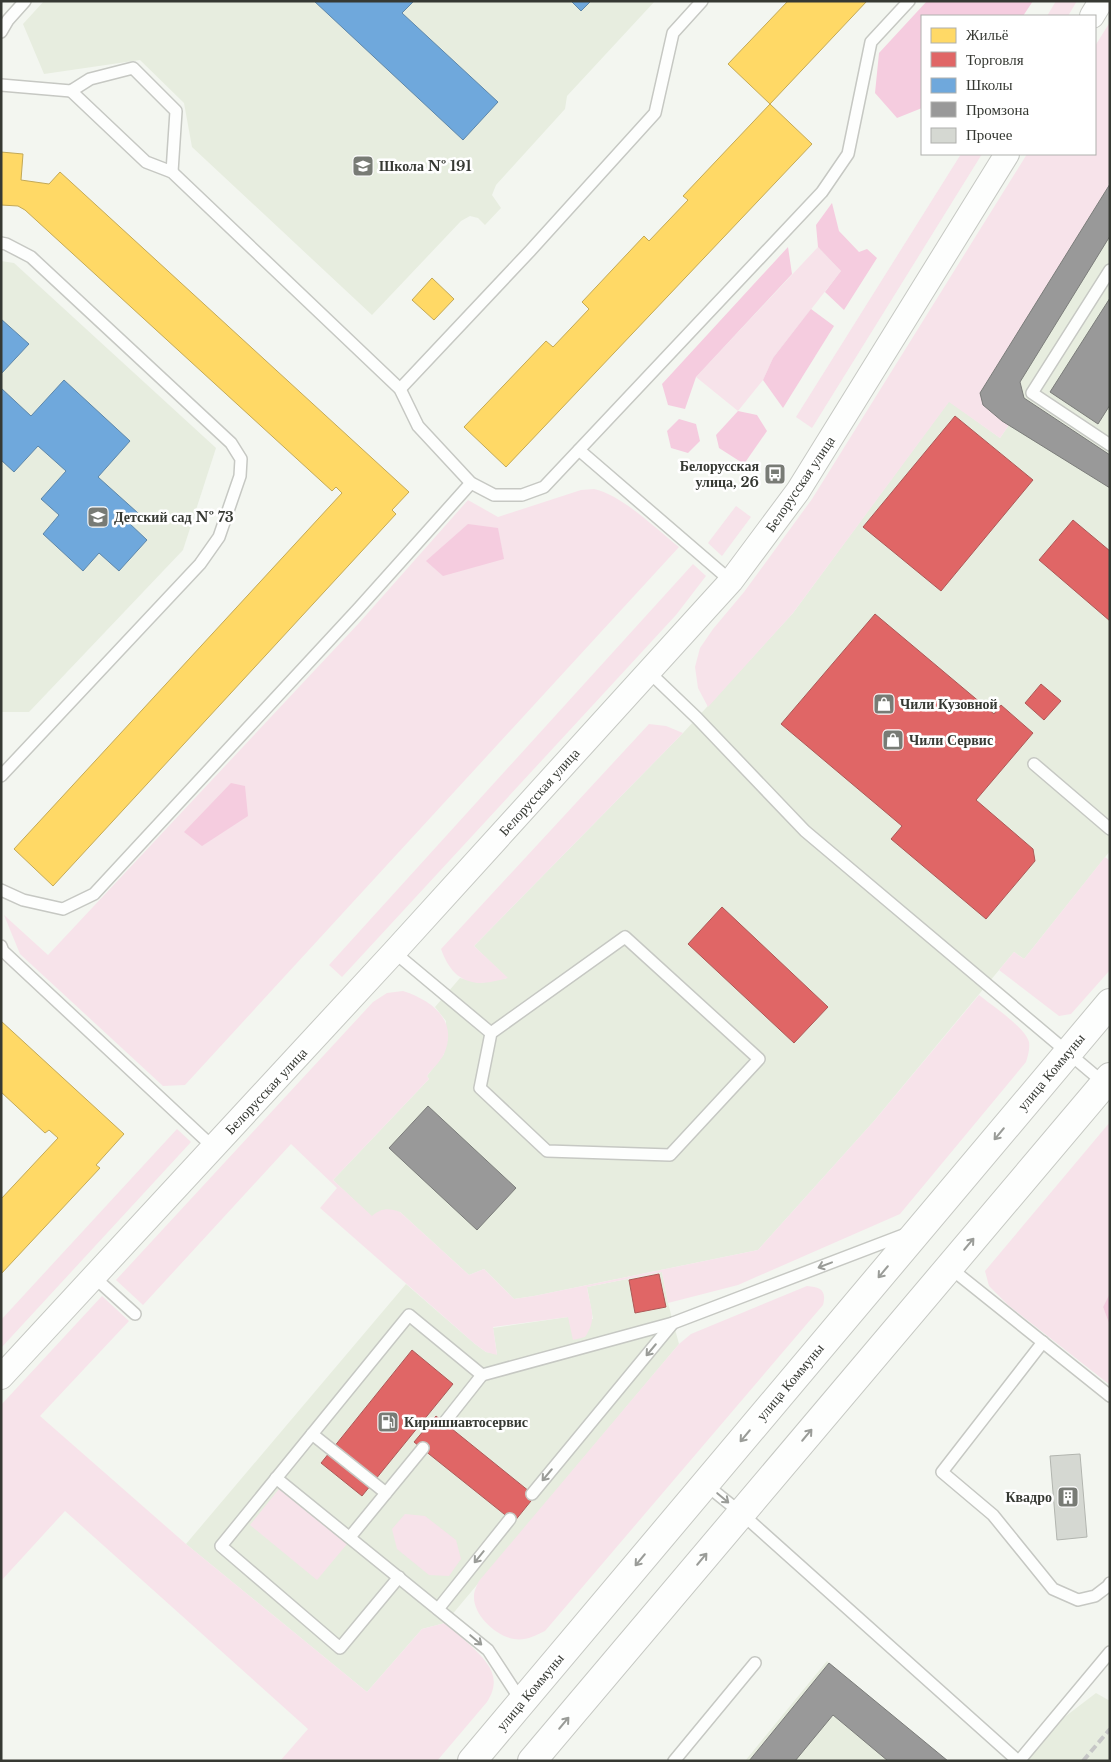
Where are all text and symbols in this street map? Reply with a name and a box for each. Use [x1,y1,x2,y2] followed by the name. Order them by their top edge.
[921,15,1096,155] legend
[966,25,1009,44] text: Жильё
[966,50,1024,69] text: Торговля
[966,75,1013,94] text: Школы
[966,100,1029,119] text: Промзона
[966,125,1013,144] text: Прочее
[351,154,375,178] school or university icon: Школа № 191
[379,157,472,175] place label: Школа № 191
[761,432,839,536] street label: Белорусская улица
[680,457,759,491] place label: Белорусская улица, 26
[763,462,787,486] bus stop icon: Белорусская улица, 26
[86,505,110,529] school or university icon: Детский сад № 73
[114,508,234,526] place label: Детский сад № 73
[872,692,896,716] shop icon: Чили Кузовной
[900,695,998,713] place label: Чили Кузовной
[881,728,905,752] shop icon: Чили Сервис
[909,731,993,749] place label: Чили Сервис
[495,744,584,840] street label: Белорусская улица
[1013,1029,1089,1114] street label: улица Коммуны
[221,1043,311,1138] street label: Белорусская улица
[994,1127,1005,1140] one-way arrow
[963,1238,974,1251] one-way arrow
[818,1261,833,1271] one-way arrow
[878,1265,889,1278] one-way arrow
[752,1339,828,1424] street label: улица Коммуны
[645,1343,656,1356] one-way arrow
[376,1410,400,1434] fuel station icon: Киришиавтосервис
[404,1413,528,1431] place label: Киришиавтосервис
[739,1429,750,1442] one-way arrow
[802,1429,813,1442] one-way arrow
[541,1468,552,1481] one-way arrow
[1056,1485,1080,1509] building icon: Квадро
[1005,1488,1052,1506] place label: Квадро
[716,1493,729,1504] one-way arrow
[474,1550,485,1563] one-way arrow
[697,1553,708,1566] one-way arrow
[634,1554,646,1567] one-way arrow
[469,1634,482,1646] one-way arrow
[492,1649,568,1734] street label: улица Коммуны
[558,1717,569,1730] one-way arrow

